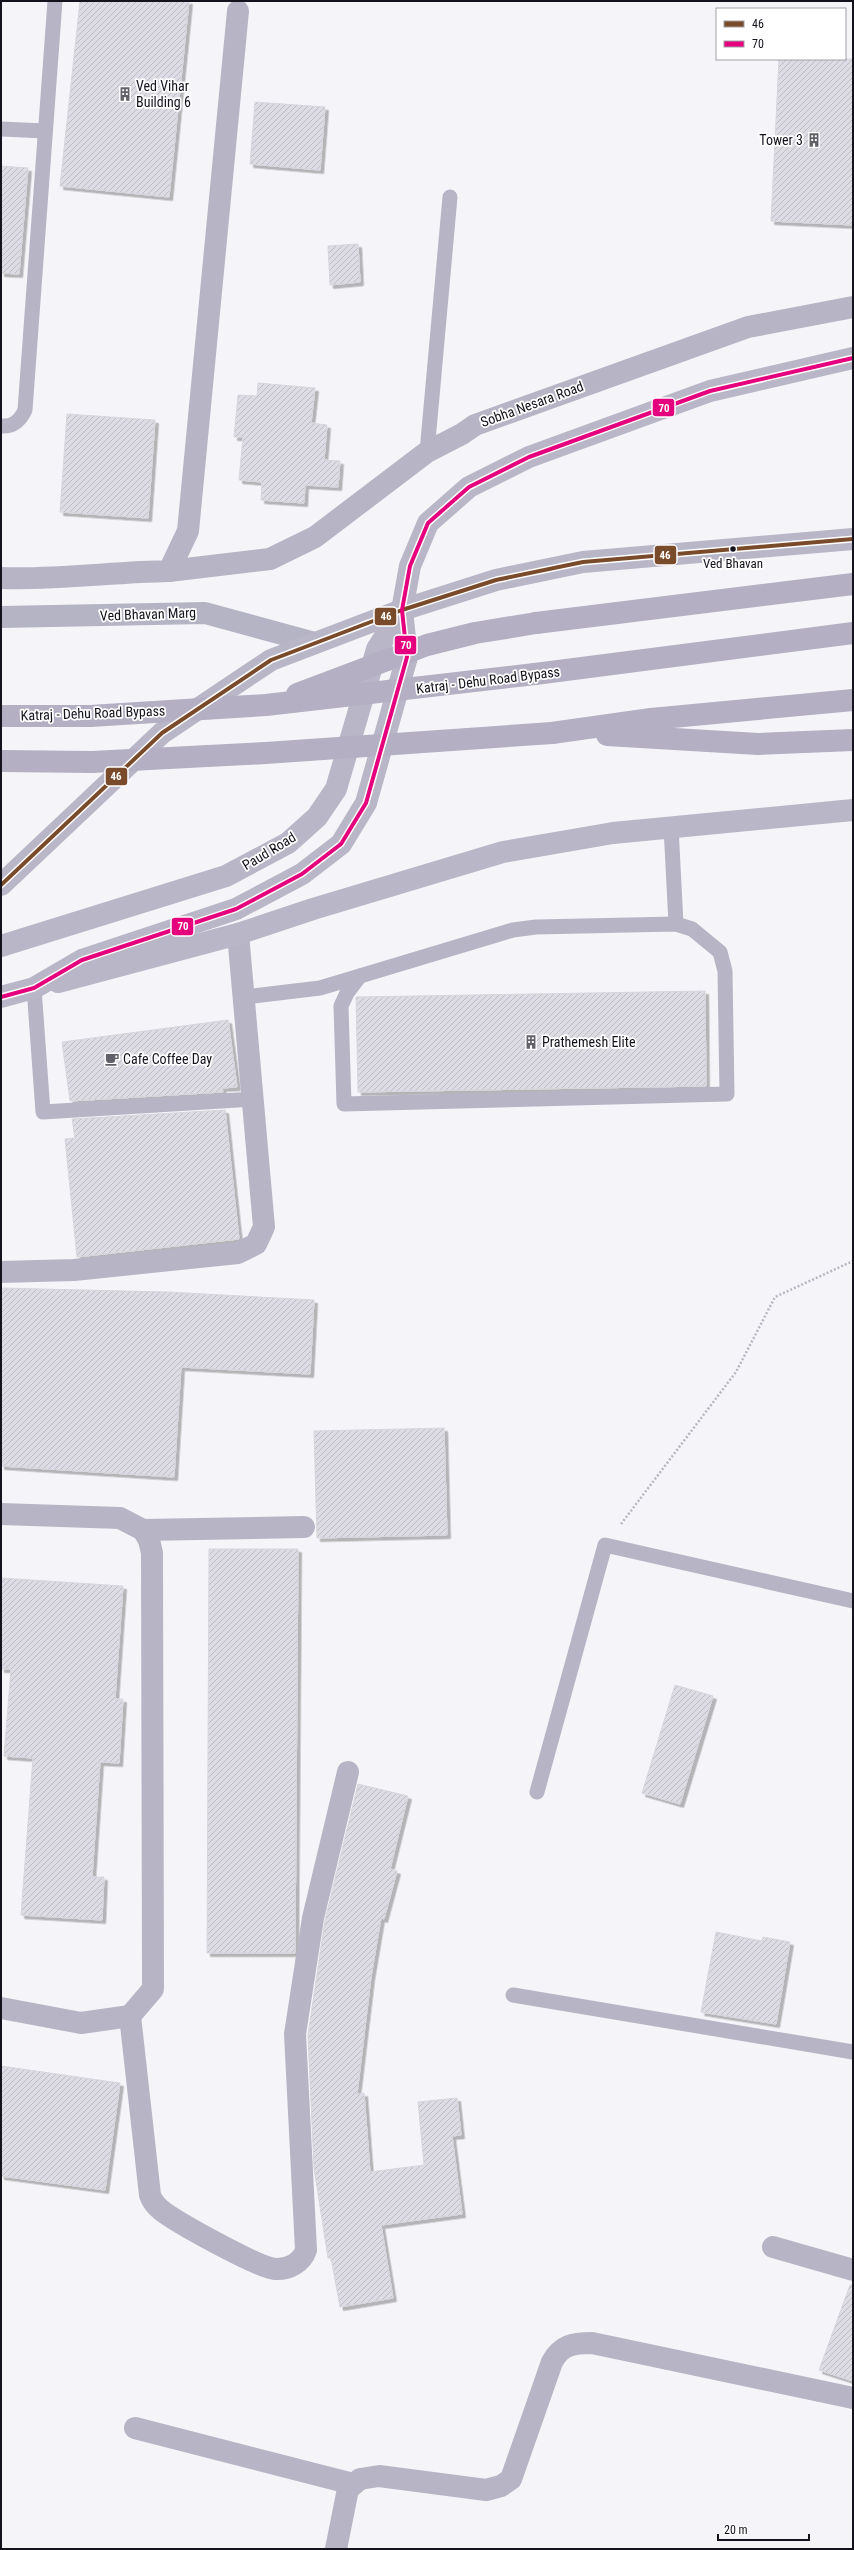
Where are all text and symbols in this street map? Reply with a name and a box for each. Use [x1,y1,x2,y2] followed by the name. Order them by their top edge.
[716,8,846,60] legend
[752,17,764,31] text: 46
[752,37,764,51] text: 70
[136,78,191,110] place label: Ved Vihar Building 6
[117,86,133,102] building icon: Ved Vihar Building 6
[759,132,803,148] place label: Tower 3
[806,132,822,148] building icon: Tower 3
[478,378,586,430] street label: Sobha Nesara Road
[652,398,675,417] line badge: 70
[658,402,670,415] text: 70
[728,544,738,554] marker: Ved Bhavan
[654,545,677,565] line badge: 46
[659,549,671,562] text: 46
[703,556,763,571] place label: Ved Bhavan
[100,604,196,624] street label: Ved Bhavan Marg
[374,607,397,626] line badge: 46
[380,610,392,623] text: 46
[394,635,417,655] line badge: 70
[400,639,412,652] text: 70
[415,663,561,697] street label: Katraj - Dehu Road Bypass
[20,702,166,724] street label: Katraj - Dehu Road Bypass
[105,767,128,786] line badge: 46
[110,770,122,783] text: 46
[239,829,299,873] street label: Paud Road
[171,917,194,936] line badge: 70
[177,920,189,933] text: 70
[523,1034,539,1050] building icon: Prathemesh Elite
[542,1034,636,1050] place label: Prathemesh Elite
[104,1051,120,1067] cafe icon: Cafe Coffee Day
[123,1051,212,1067] place label: Cafe Coffee Day
[718,2516,809,2542] scale bar
[724,2523,748,2537] text: 20 m

